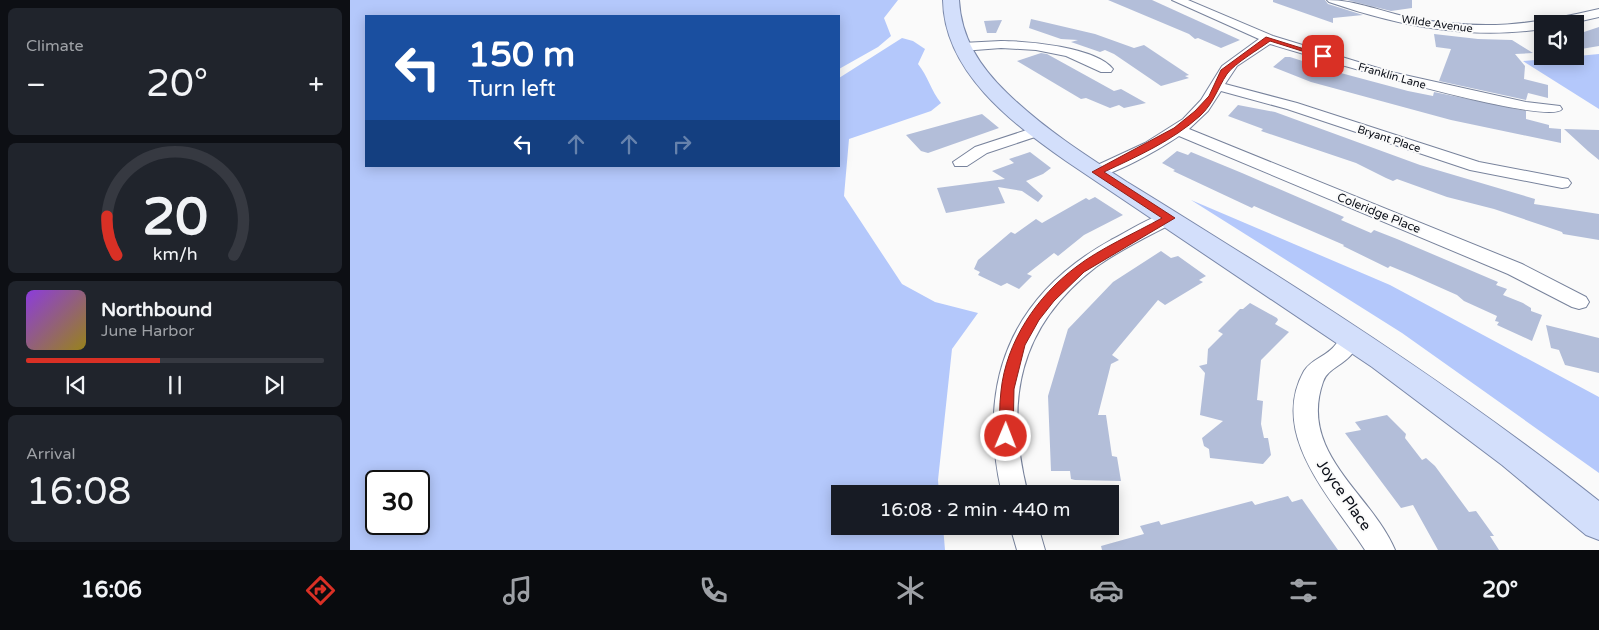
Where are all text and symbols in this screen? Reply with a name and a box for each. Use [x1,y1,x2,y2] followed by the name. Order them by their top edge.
[1400,13,1474,35] street label: Wilde Avenue
[1534,15,1584,65] map controls
[1534,15,1584,65] button: sound
[468,34,575,76] text: 150 m
[385,35,450,100] icon: left
[1302,35,1344,77] pin
[26,36,84,56] text: Climate
[1309,42,1337,70] icon: arrive
[1357,60,1427,92] street label: Franklin Lane
[146,61,208,107] text: 20°
[26,68,46,102] text: −
[308,68,324,102] text: +
[468,76,556,102] text: Turn left
[1356,123,1422,155] street label: Bryant Place
[509,130,537,158] icon: left
[562,130,590,158] icon: ahead
[615,130,643,158] icon: ahead
[668,130,696,158] icon: right
[142,186,208,249] text: 20
[1335,190,1423,236] street label: Coleridge Place
[153,244,197,265] text: km/h
[101,299,212,321] text: Northbound
[101,321,194,341] text: June Harbor
[62,371,90,399] icon: previous
[161,371,189,399] icon: pause
[260,371,288,399] icon: next
[979,409,1031,461] position arrow
[26,444,75,464] text: Arrival
[1313,456,1375,534] street label: Joyce Place
[26,469,131,515] text: 16:08
[365,470,430,535] speed limit sign: 30
[879,499,1071,521] text: 16:08 · 2 min · 440 m
[303,573,338,608] icon: directions
[500,573,535,608] icon: music
[696,573,731,608] icon: phone
[893,573,928,608] icon: climate
[1089,573,1124,608] icon: car
[1286,573,1321,608] icon: filters
[81,577,142,603] text: 16:06
[1482,577,1518,603] text: 20°

